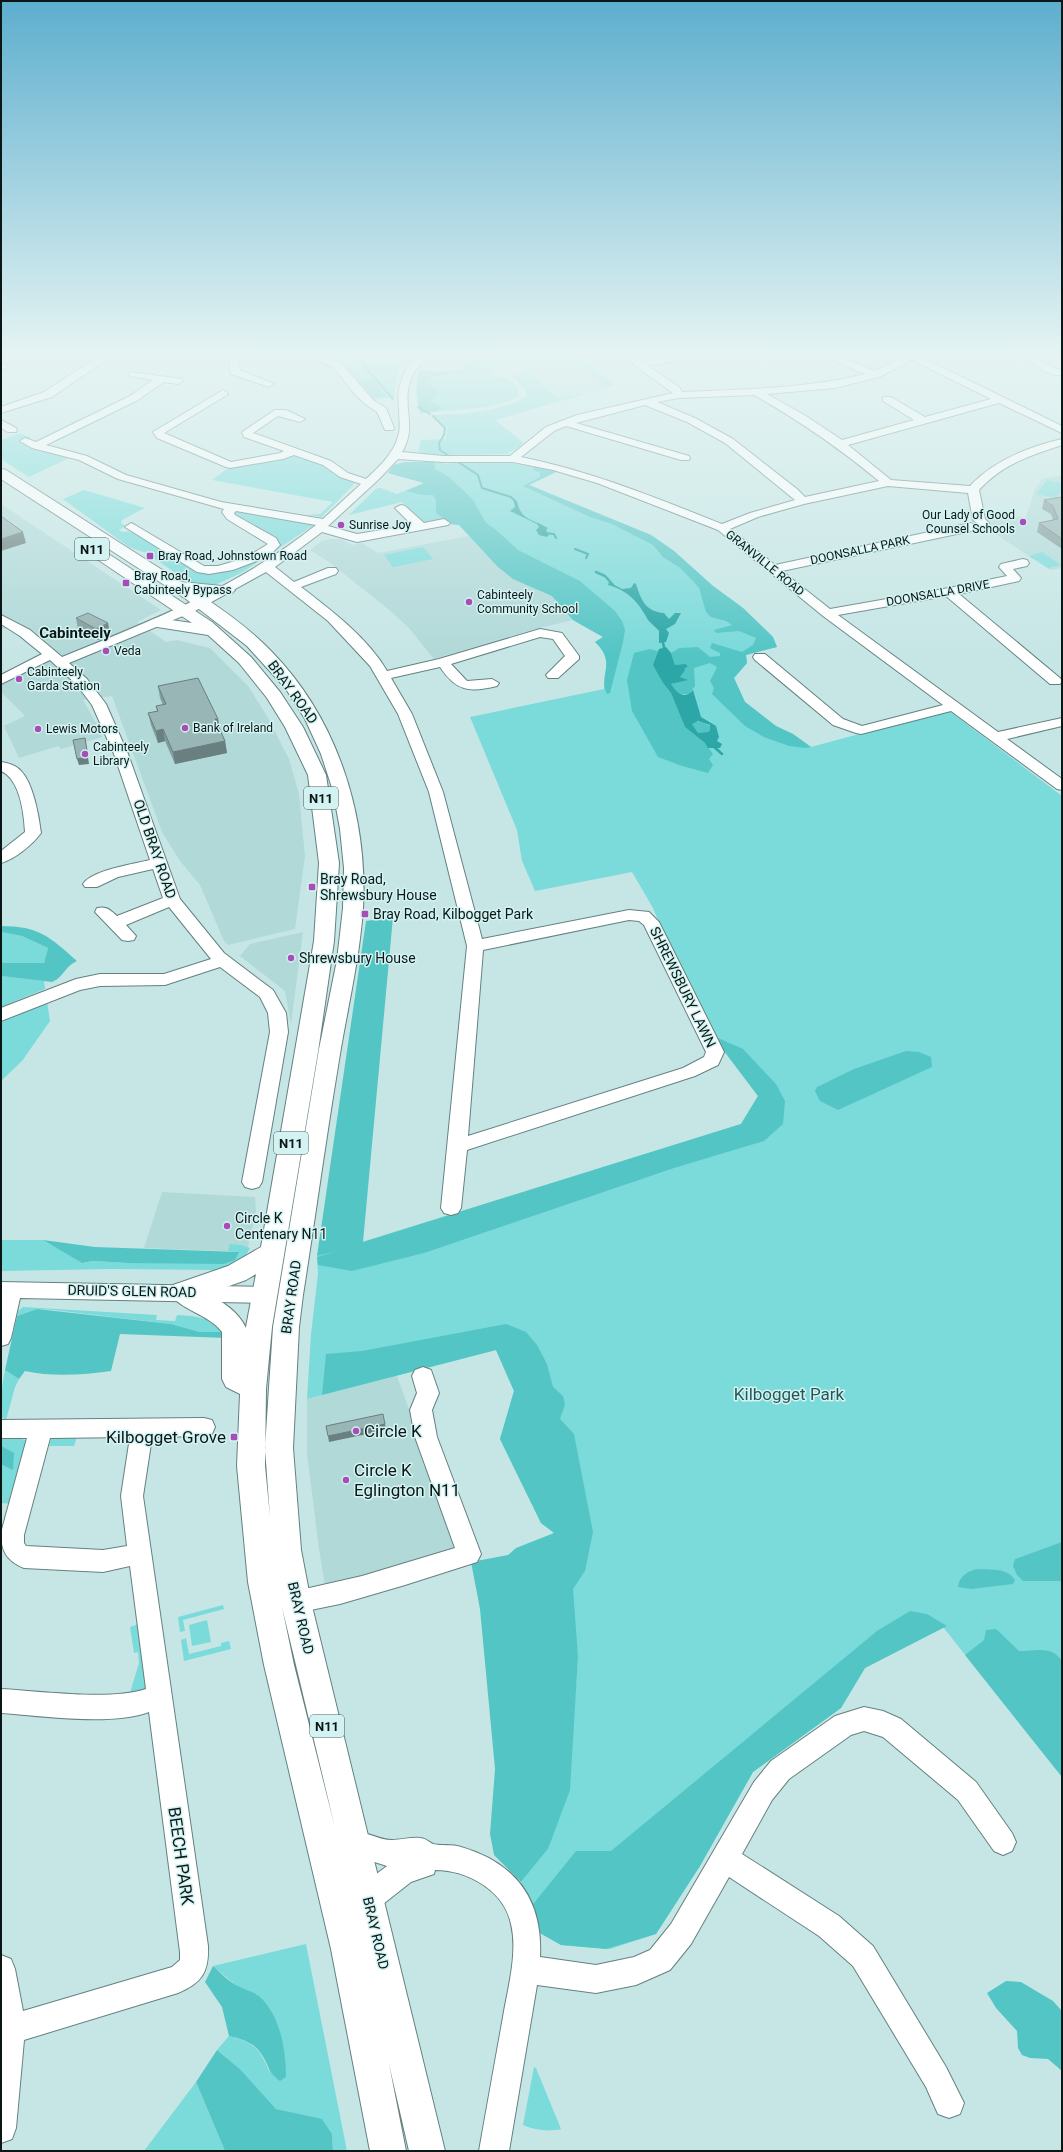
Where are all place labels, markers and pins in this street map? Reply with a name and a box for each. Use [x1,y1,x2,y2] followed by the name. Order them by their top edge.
[922,508,1015,536] place label: Our Lady of Good Counsel Schools
[1018,517,1028,527] marker: Our Lady of Good Counsel Schools
[349,518,411,532] place label: Sunrise Joy
[336,520,346,530] marker: Sunrise Joy
[158,549,307,563] place label: Bray Road, Johnstown Road
[145,551,155,561] marker: Bray Road, Johnstown Road
[134,569,232,597] place label: Bray Road, Cabinteely Bypass
[121,578,131,588] marker: Bray Road, Cabinteely Bypass
[477,588,578,616] place label: Cabinteely Community School
[464,597,474,607] marker: Cabinteely Community School
[114,644,141,658] place label: Veda
[101,646,111,656] marker: Veda
[27,665,100,693] place label: Cabinteely Garda Station
[14,674,24,684] marker: Cabinteely Garda Station
[193,721,273,735] place label: Bank of Ireland
[46,722,118,736] place label: Lewis Motors
[180,723,190,733] marker: Bank of Ireland
[33,724,43,734] marker: Lewis Motors
[93,740,149,768] place label: Cabinteely Library
[80,749,90,759] marker: Cabinteely Library
[320,871,437,903] place label: Bray Road, Shrewsbury House
[307,882,317,892] marker: Bray Road, Shrewsbury House
[373,906,534,922] place label: Bray Road, Kilbogget Park
[360,909,370,919] marker: Bray Road, Kilbogget Park
[299,950,416,966] place label: Shrewsbury House
[286,953,296,963] marker: Shrewsbury House
[235,1210,327,1242] place label: Circle K Centenary N11
[222,1221,232,1231] marker: Circle K Centenary N11
[364,1421,422,1441] place label: Circle K
[351,1426,361,1436] marker: Circle K
[106,1427,226,1447] place label: Kilbogget Grove
[229,1432,239,1442] marker: Kilbogget Grove
[354,1460,460,1500] place label: Circle K Eglington N11
[341,1475,351,1485] marker: Circle K Eglington N11

